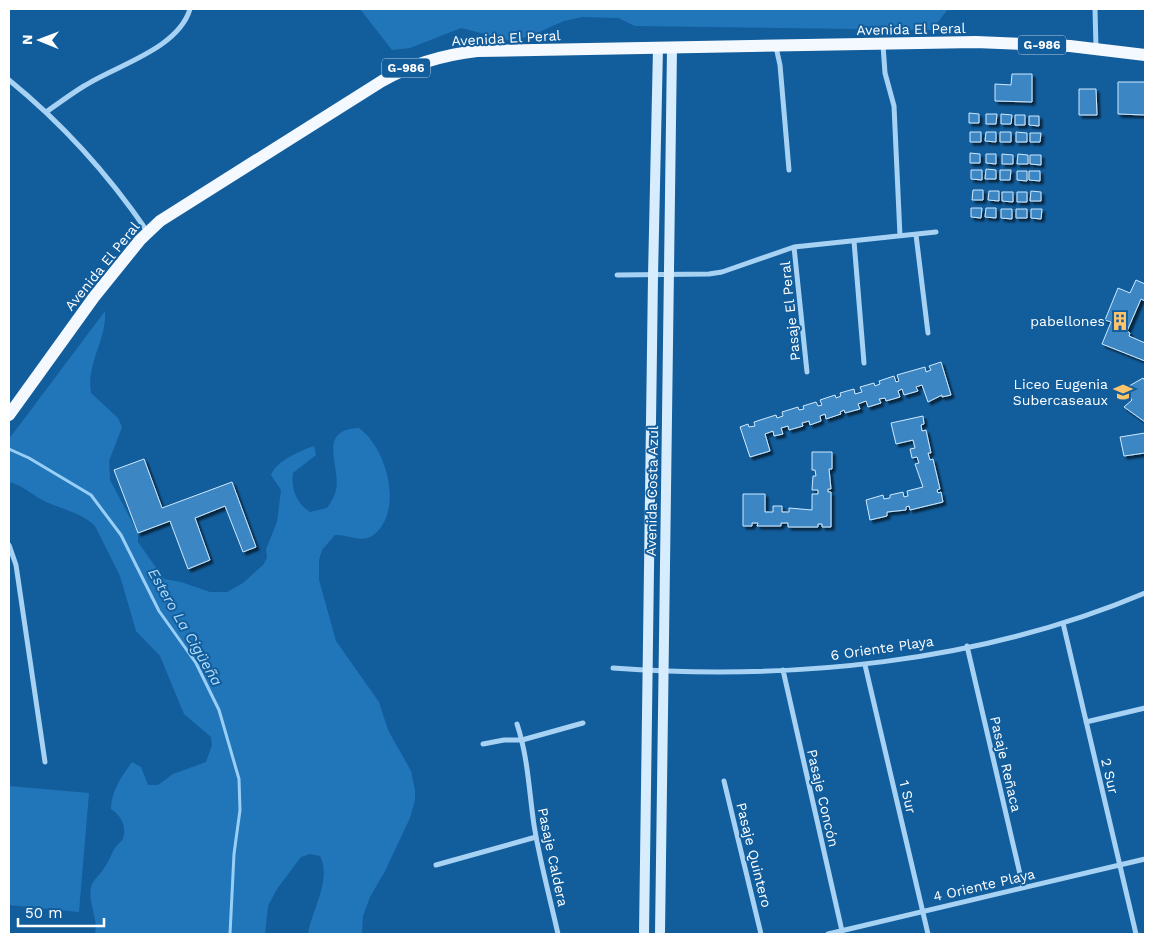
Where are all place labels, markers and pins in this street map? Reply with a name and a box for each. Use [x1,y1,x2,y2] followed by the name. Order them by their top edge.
[1109,310,1131,332] building icon: pabellones
[1030,313,1105,329] place label: pabellones
[1013,376,1108,408] place label: Liceo Eugenia Subercaseaux
[1112,381,1134,403] school or university icon: Liceo Eugenia Subercaseaux

